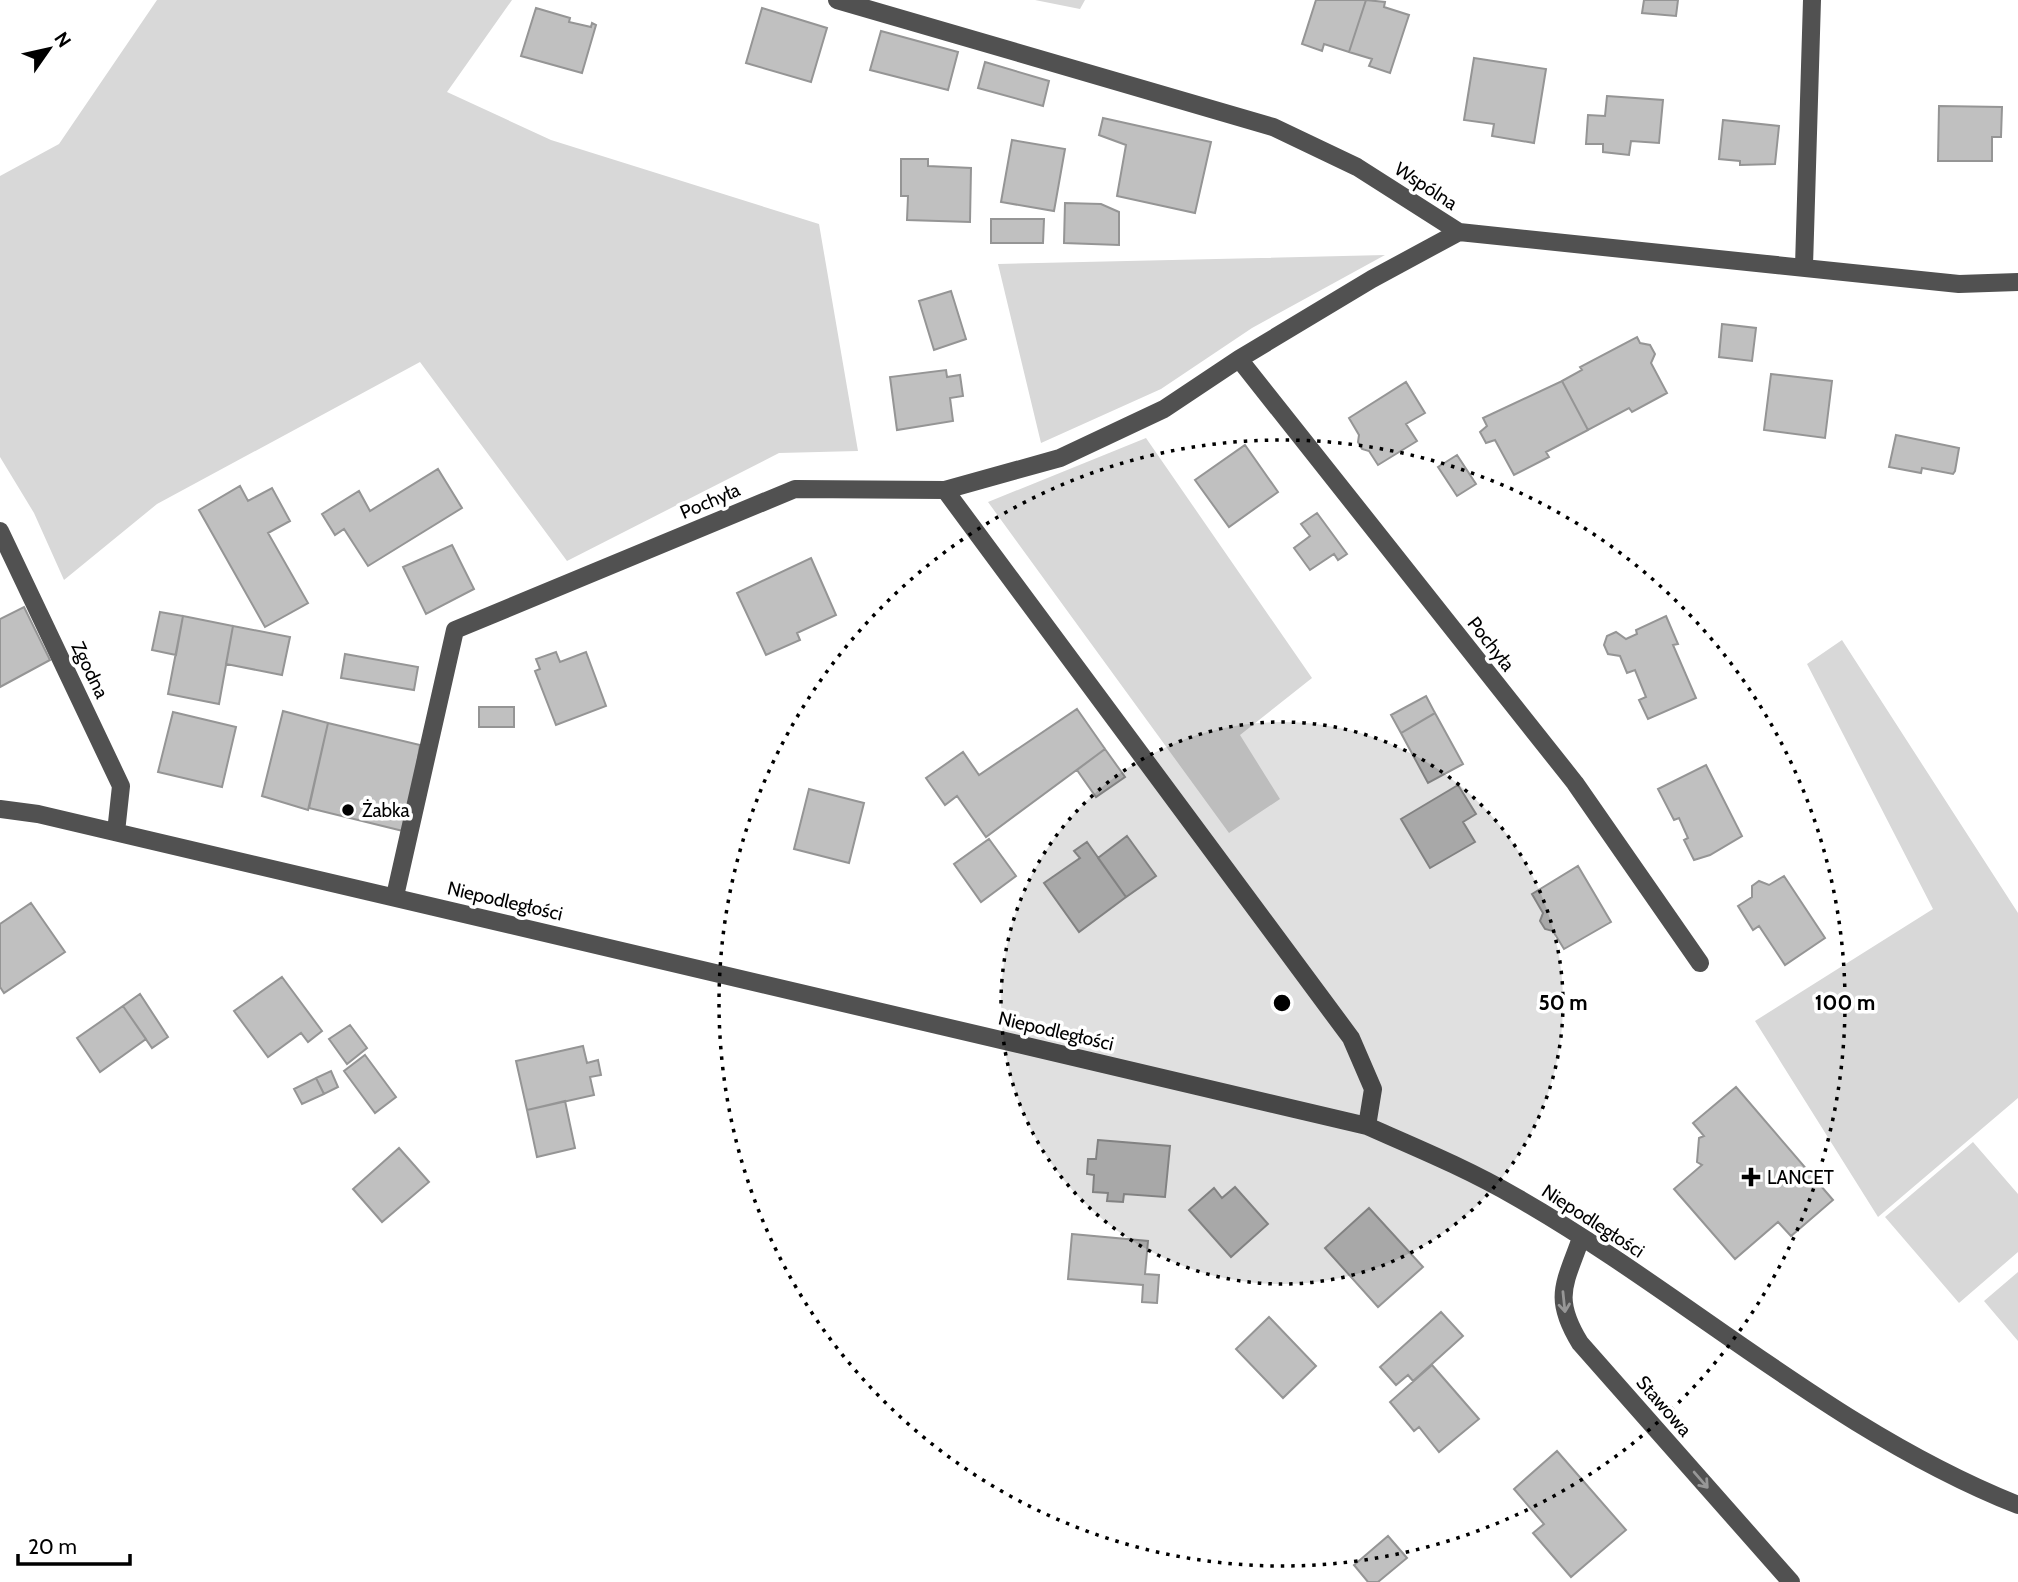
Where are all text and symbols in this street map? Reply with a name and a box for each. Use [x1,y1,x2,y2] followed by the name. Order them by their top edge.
[14,14,84,84] north arrow
[49,28,76,52] text: N
[1390,157,1462,215] street label: Wspólna
[677,478,743,524] street label: Pochyła
[1463,612,1519,676] street label: Pochyła
[66,638,114,702] street label: Zgodna
[362,799,410,822] place label: Żabka
[340,802,356,818] marker: Żabka
[445,877,565,925] street label: Niepodległości
[1538,990,1588,1015] text: 50 m
[1815,990,1875,1015] text: 100 m
[1270,991,1294,1015] centre of rings
[996,1007,1116,1055] street label: Niepodległości
[1767,1166,1834,1189] place label: LANCET
[1741,1167,1761,1187] marker: LANCET
[1537,1179,1649,1263] street label: Niepodległości
[1558,1290,1571,1313] one-way arrow
[1631,1371,1697,1441] street label: Stawowa
[1693,1471,1709,1489] one-way arrow
[18,1522,130,1566] scale bar
[28,1534,77,1559] text: 20 m

